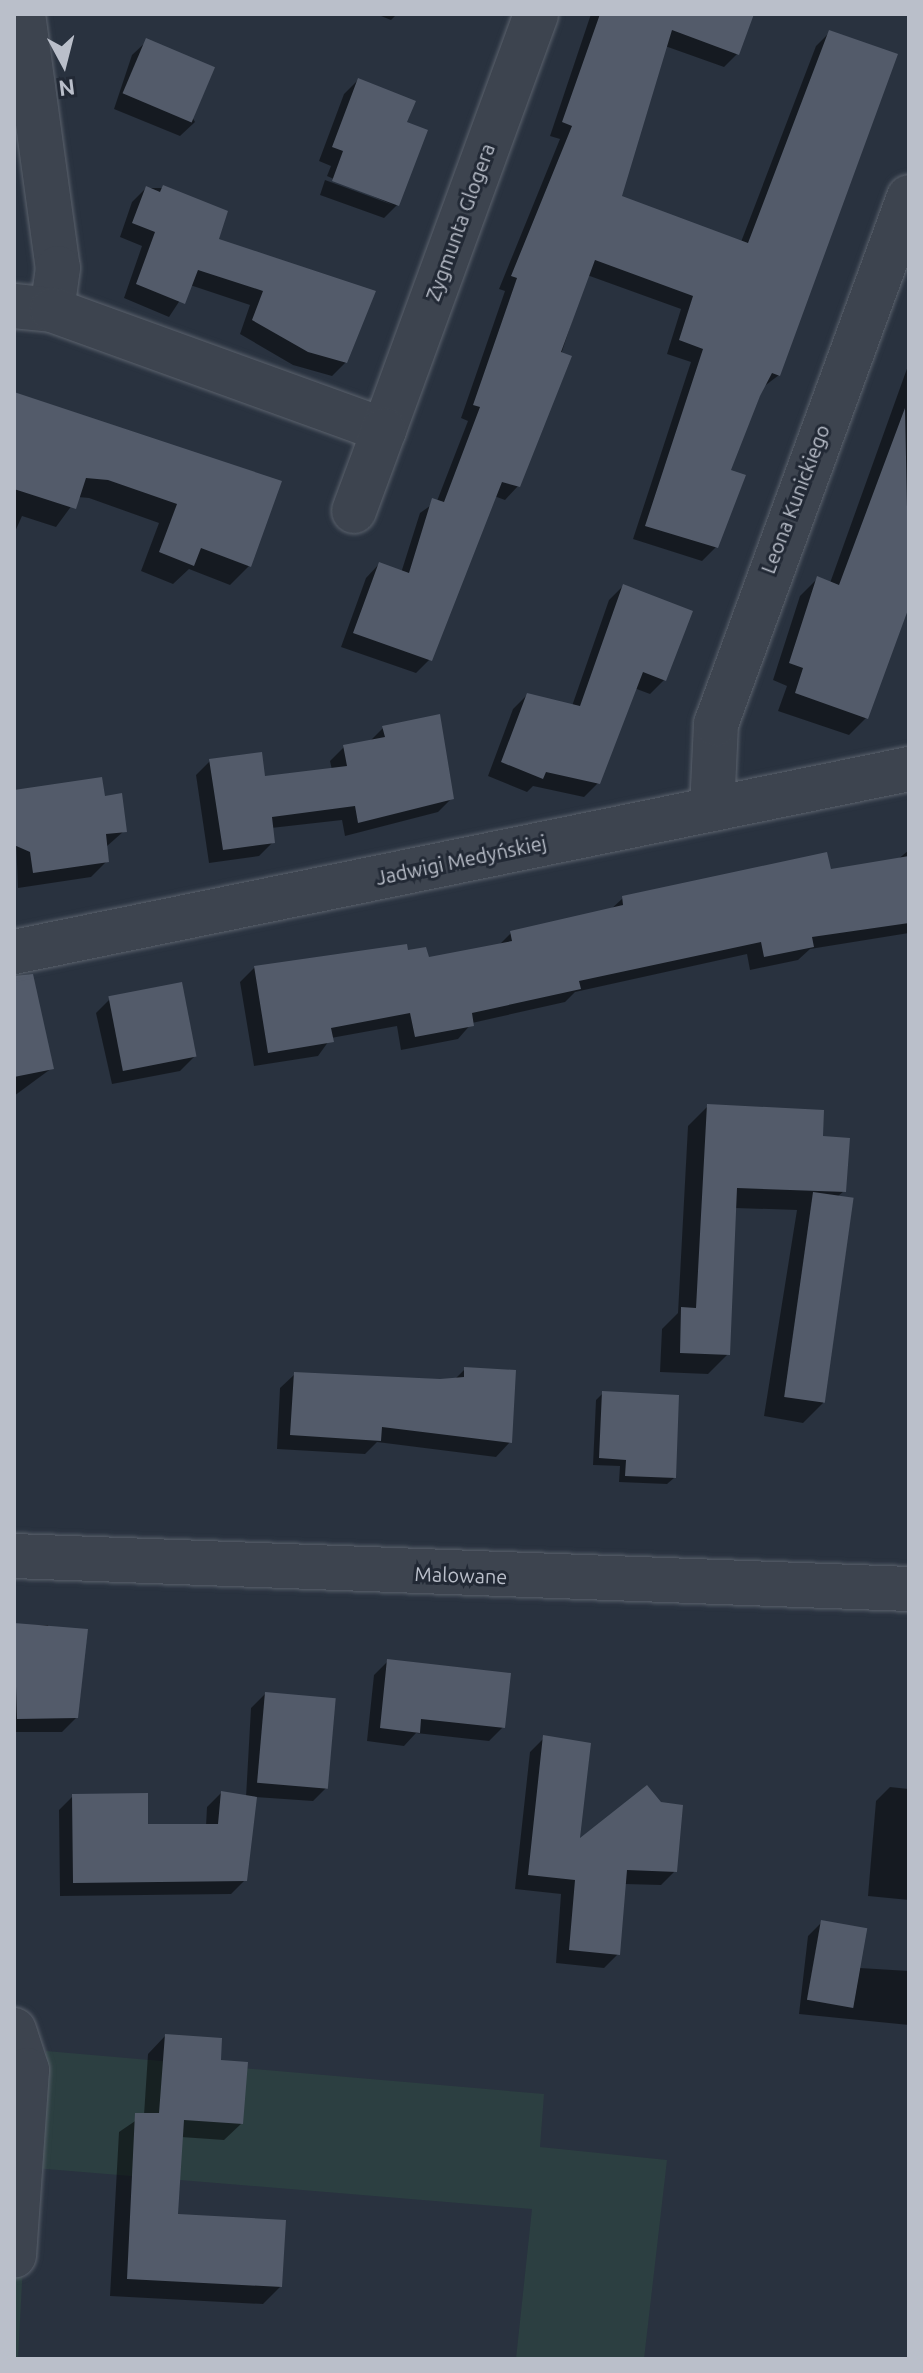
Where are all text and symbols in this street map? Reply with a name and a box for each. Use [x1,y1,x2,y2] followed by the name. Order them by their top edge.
[24,24,104,104] north arrow
[57,75,77,102] text: N
[420,140,500,304] street label: Zygmunta Glogera
[756,421,834,577] street label: Leona Kunickiego
[373,830,549,890] street label: Jadwigi Medyńskiej
[414,1561,508,1589] street label: Malowane

